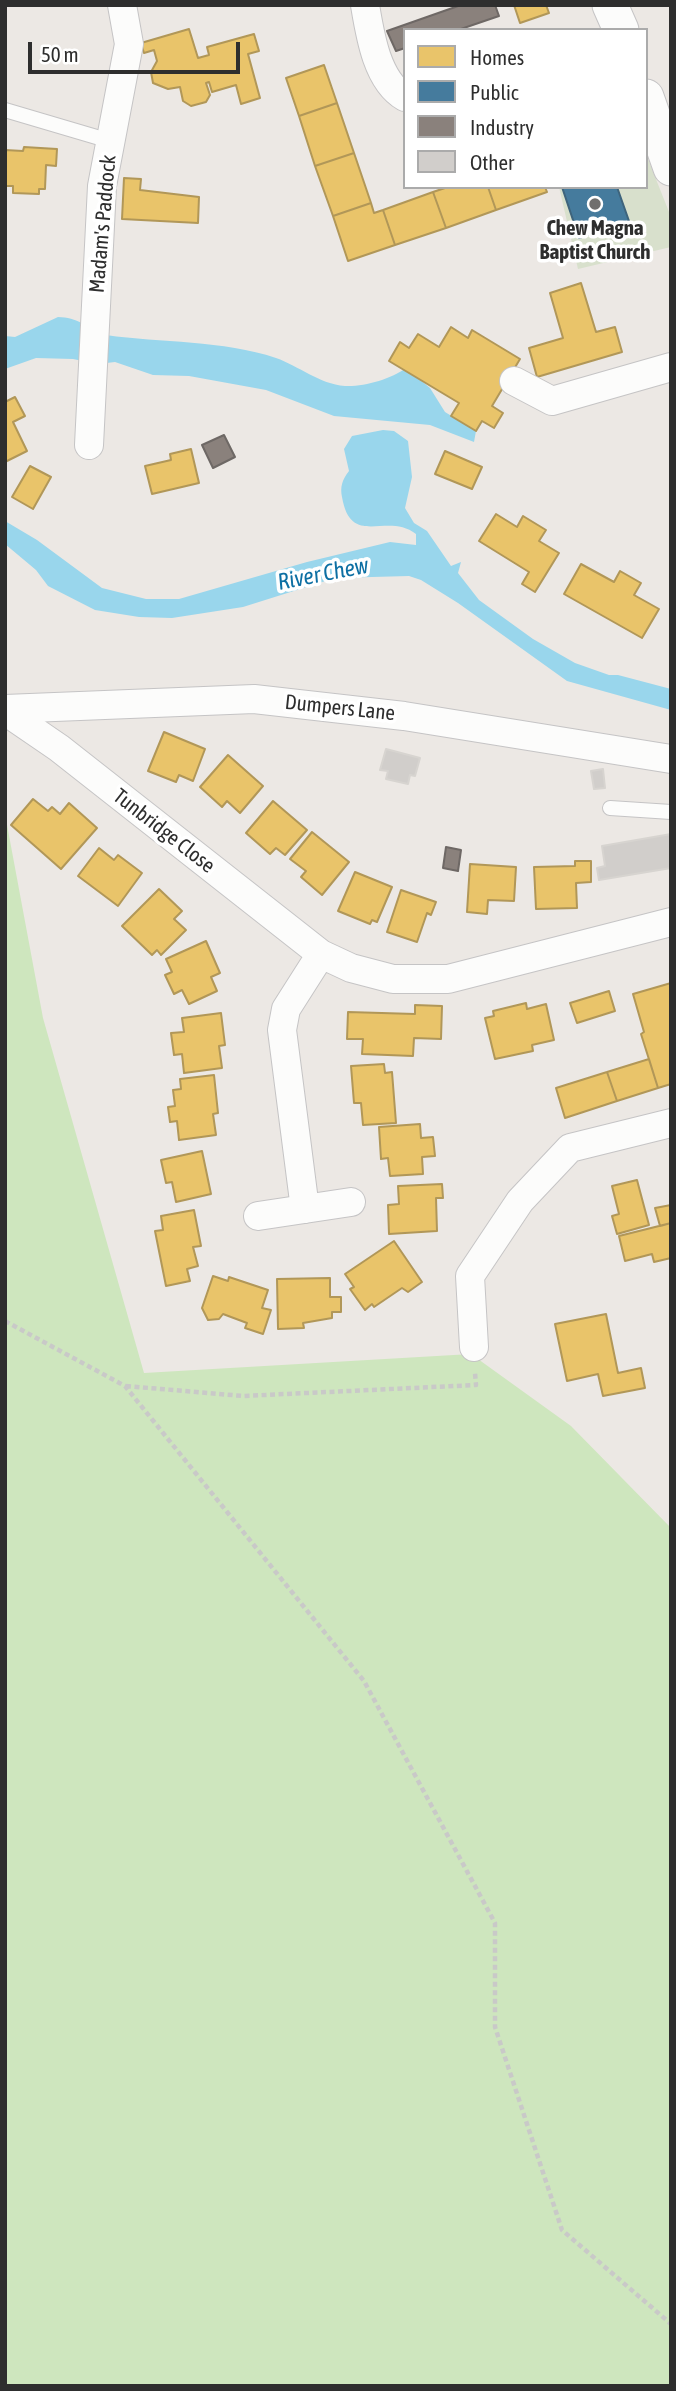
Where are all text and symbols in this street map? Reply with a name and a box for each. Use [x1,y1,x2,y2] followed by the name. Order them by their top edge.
[32,28,243,72] scale bar
[403,28,648,189] legend
[41,42,79,66] text: 50 m
[470,45,524,69] text: Homes
[470,80,519,104] text: Public
[470,115,534,139] text: Industry
[470,150,514,174] text: Other
[84,154,122,294] street label: Madam's Paddock
[587,196,603,212] marker: Chew Magna Baptist Church
[540,215,650,265] place label: Chew Magna Baptist Church
[275,552,371,596] water label: River Chew
[284,690,396,726] street label: Dumpers Lane
[108,783,220,879] street label: Tunbridge Close

